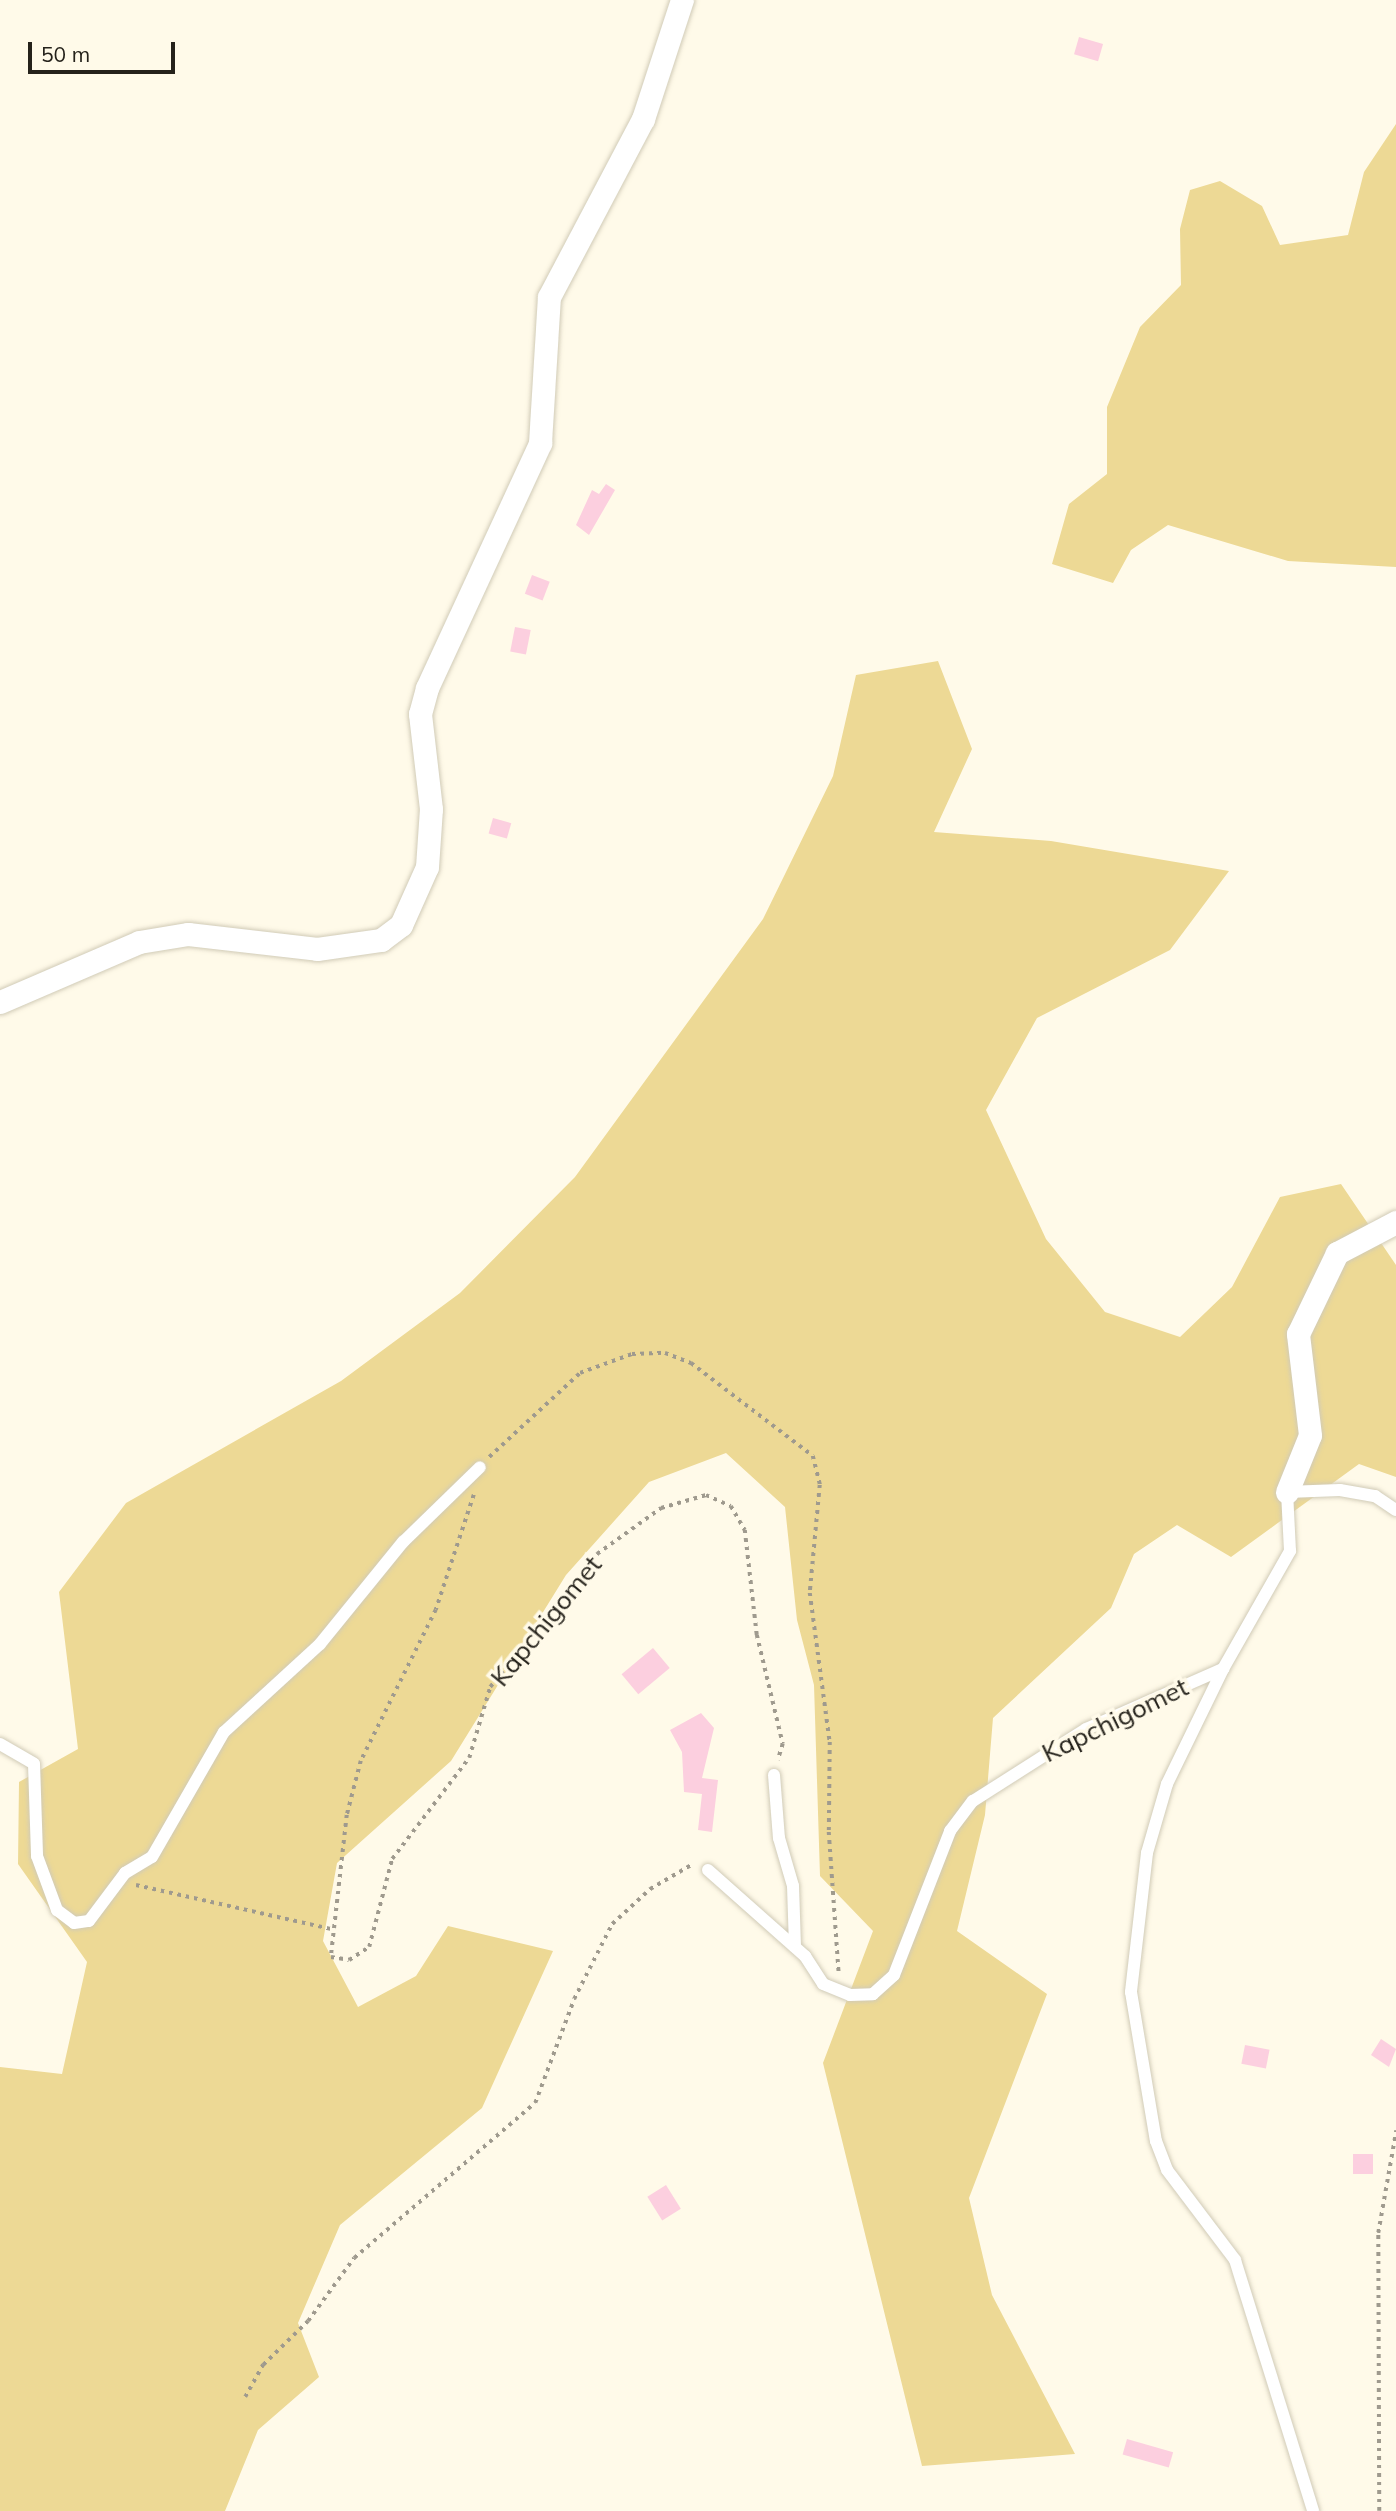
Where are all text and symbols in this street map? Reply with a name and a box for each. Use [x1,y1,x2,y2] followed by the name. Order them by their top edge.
[32,28,178,72] scale bar
[41,41,90,67] text: 50 m
[484,1550,608,1692] street label: Kapchigomet
[1037,1671,1193,1769] street label: Kapchigomet

